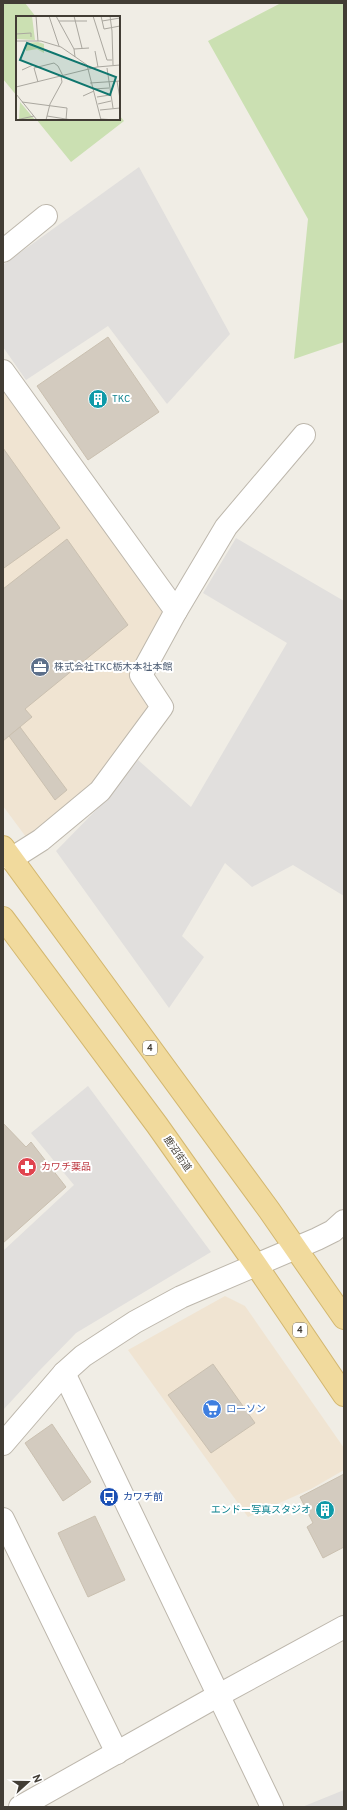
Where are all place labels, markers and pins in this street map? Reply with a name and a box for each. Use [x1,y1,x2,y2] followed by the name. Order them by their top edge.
[87,388,109,410] building icon: TKC
[112,393,130,406] place label: TKC
[29,656,51,678] office icon: 株式会社TKC栃木本社本館
[54,661,172,674] place label: 株式会社TKC栃木本社本館
[16,1156,38,1178] pharmacy icon: カワチ薬品
[41,1161,91,1174] place label: カワチ薬品
[201,1398,223,1420] supermarket icon: ローソン
[226,1403,266,1416] place label: ローソン
[98,1486,120,1508] bus stop icon: カワチ前
[123,1491,163,1504] place label: カワチ前
[314,1499,336,1521] building icon: エンドー写真スタジオ
[211,1504,311,1517] place label: エンドー写真スタジオ

